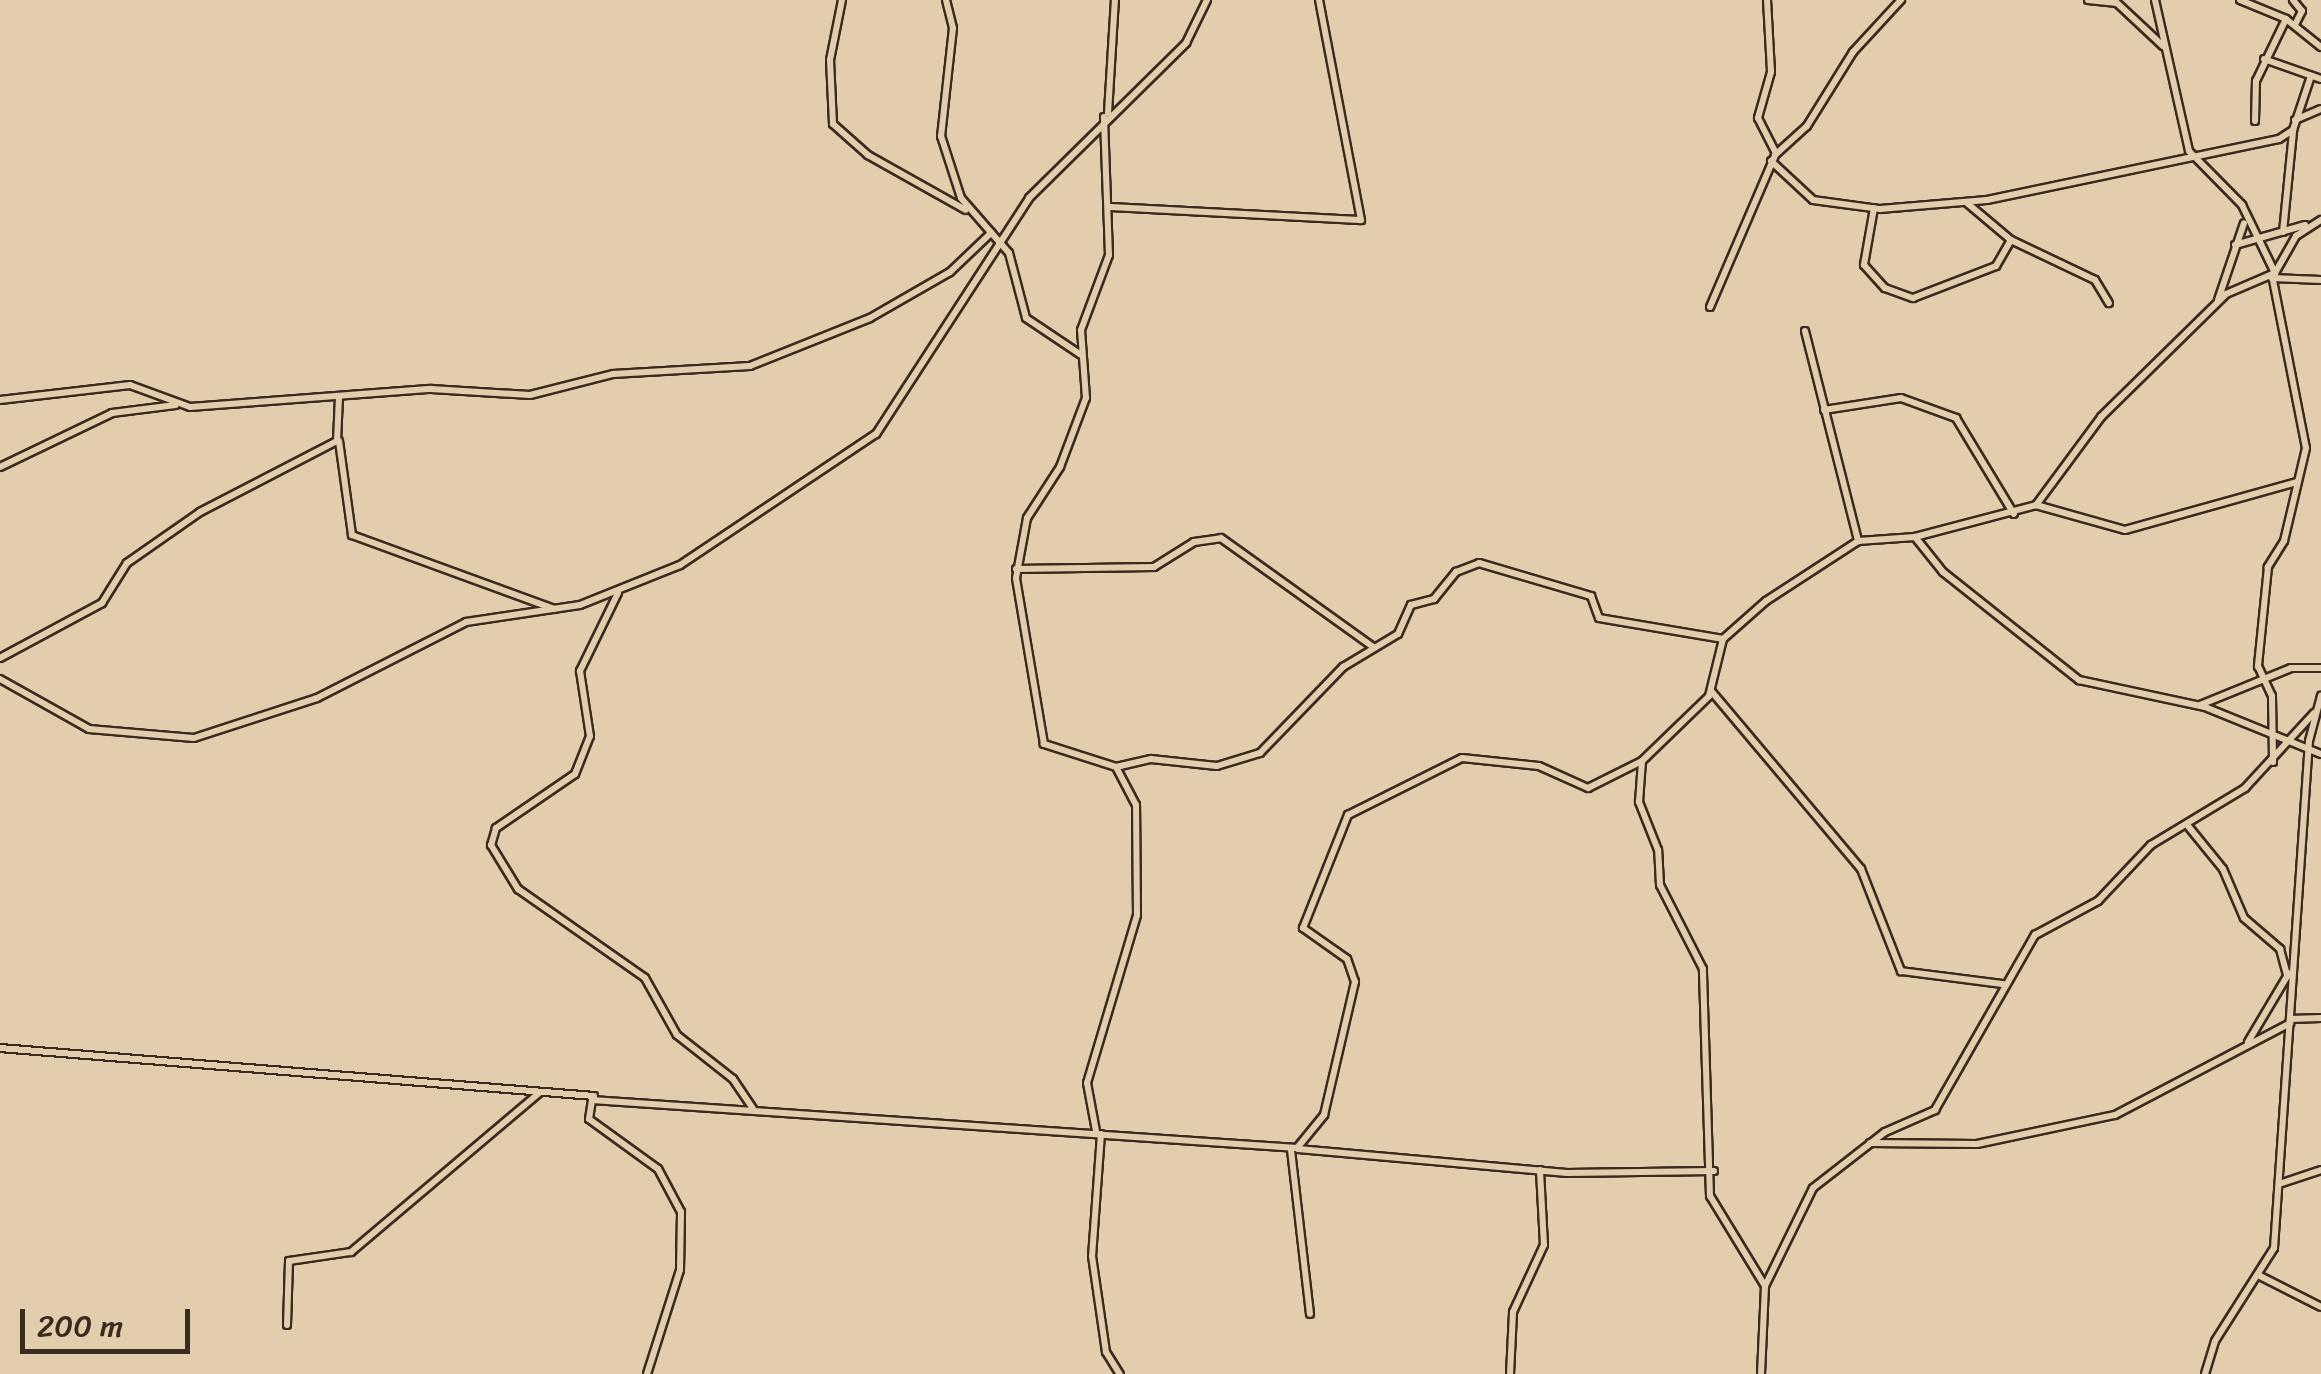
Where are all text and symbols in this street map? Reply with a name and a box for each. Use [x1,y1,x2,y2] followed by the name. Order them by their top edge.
[25,1289,195,1351] scale bar
[37,1299,123,1353] text: 200 m

